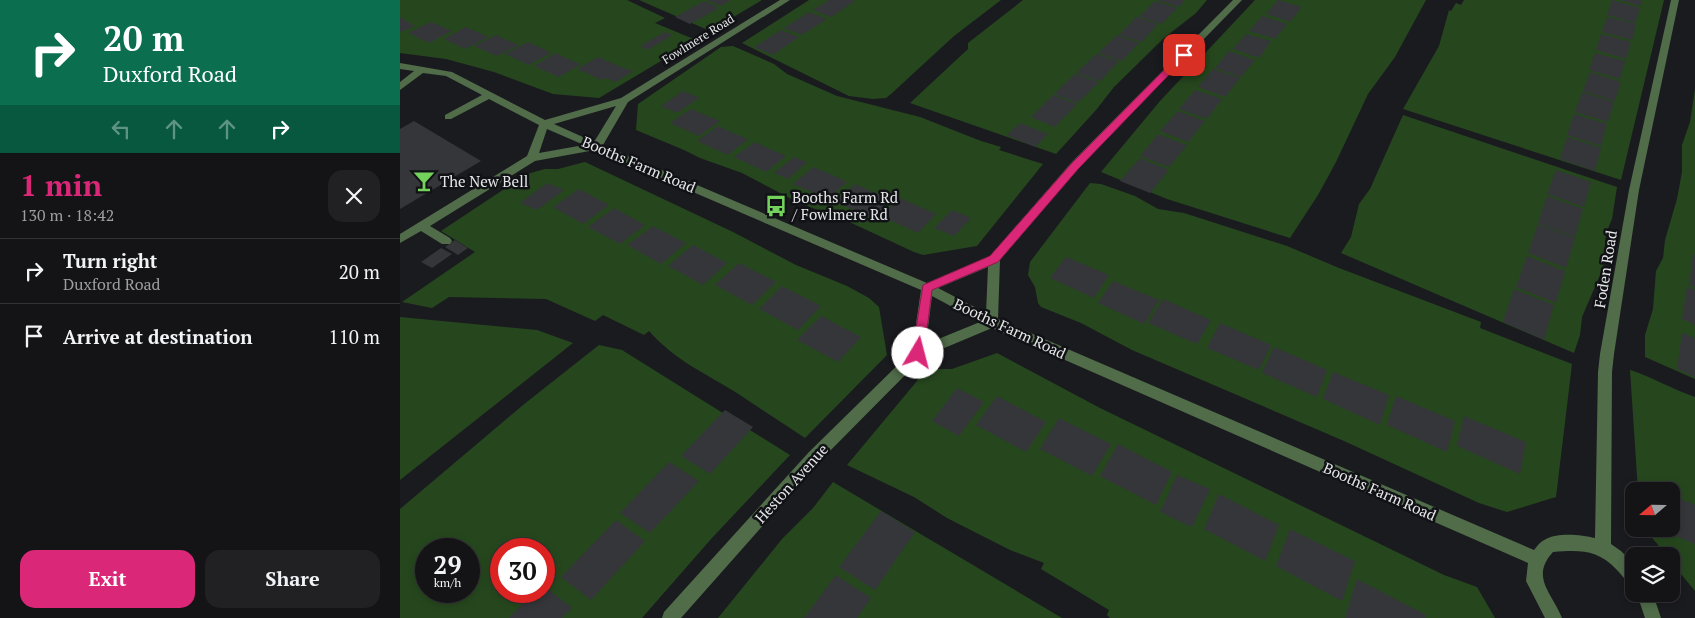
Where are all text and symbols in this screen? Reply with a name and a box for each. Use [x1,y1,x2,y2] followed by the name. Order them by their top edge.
[659,11,737,67] street label: Fowlmere Road
[103,15,184,61] text: 20 m
[20,20,85,85] icon: right
[1163,34,1205,76] pin
[1170,41,1198,69] icon: arrive
[103,59,237,88] text: Duxford Road
[107,115,135,143] icon: left
[160,115,188,143] icon: ahead
[213,115,241,143] icon: ahead
[266,115,294,143] icon: right
[579,131,699,197] street label: Booths Farm Road
[20,165,102,205] text: 1 min
[411,168,437,194] bar icon: The New Bell
[328,170,380,222] button: close
[440,171,528,191] place label: The New Bell
[791,187,898,224] place label: Booths Farm Rd / Fowlmere Rd
[763,193,789,219] bus stop icon: Booths Farm Rd / Fowlmere Rd
[20,204,114,226] text: 130 m · 18:42
[1589,229,1621,309] street label: Foden Road
[63,248,157,273] text: Turn right
[20,257,48,285] icon: right
[339,259,380,284] text: 20 m
[63,273,160,295] text: Duxford Road
[951,293,1069,363] street label: Booths Farm Road
[20,322,48,350] icon: arrive
[63,324,252,349] text: Arrive at destination
[329,324,380,349] text: 110 m
[891,326,943,378] position arrow
[750,439,832,527] street label: Heston Avenue
[1320,457,1440,525] street label: Booths Farm Road
[1625,482,1680,538] north arrow
[1625,482,1680,602] map controls
[490,538,555,603] speed limit sign: 30
[1625,547,1680,602] button: layers
[433,548,462,581] text: 29
[20,550,195,608] button: Exit
[205,550,380,608] button: Share
[434,575,461,590] text: km/h

